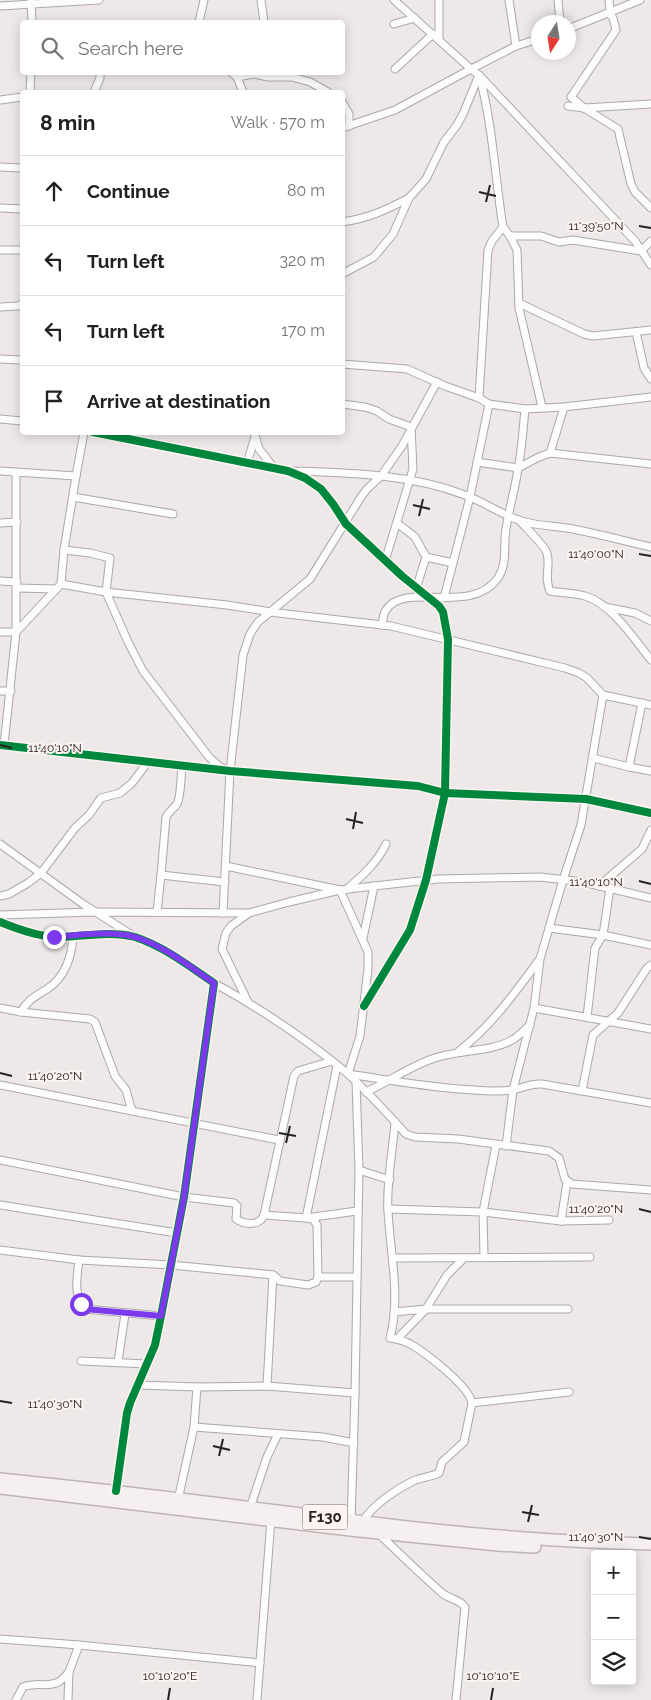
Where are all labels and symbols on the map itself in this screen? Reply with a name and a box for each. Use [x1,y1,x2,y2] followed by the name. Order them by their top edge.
[531,15,576,60] north arrow
[569,219,623,233] text: 11°39'50"N
[568,547,624,561] text: 11°40'00"N
[28,741,82,755] text: 11°40'10"N
[569,875,623,889] text: 11°40'10"N
[43,926,66,949] route end
[28,1069,82,1083] text: 11°40'20"N
[569,1202,623,1216] text: 11°40'20"N
[70,1293,93,1316] route start
[28,1397,82,1411] text: 11°40'30"N
[302,1504,348,1530] road number: F130
[569,1530,623,1544] text: 11°40'30"N
[143,1669,197,1683] text: 10°10'20"E
[466,1669,520,1683] text: 10°10'10"E

